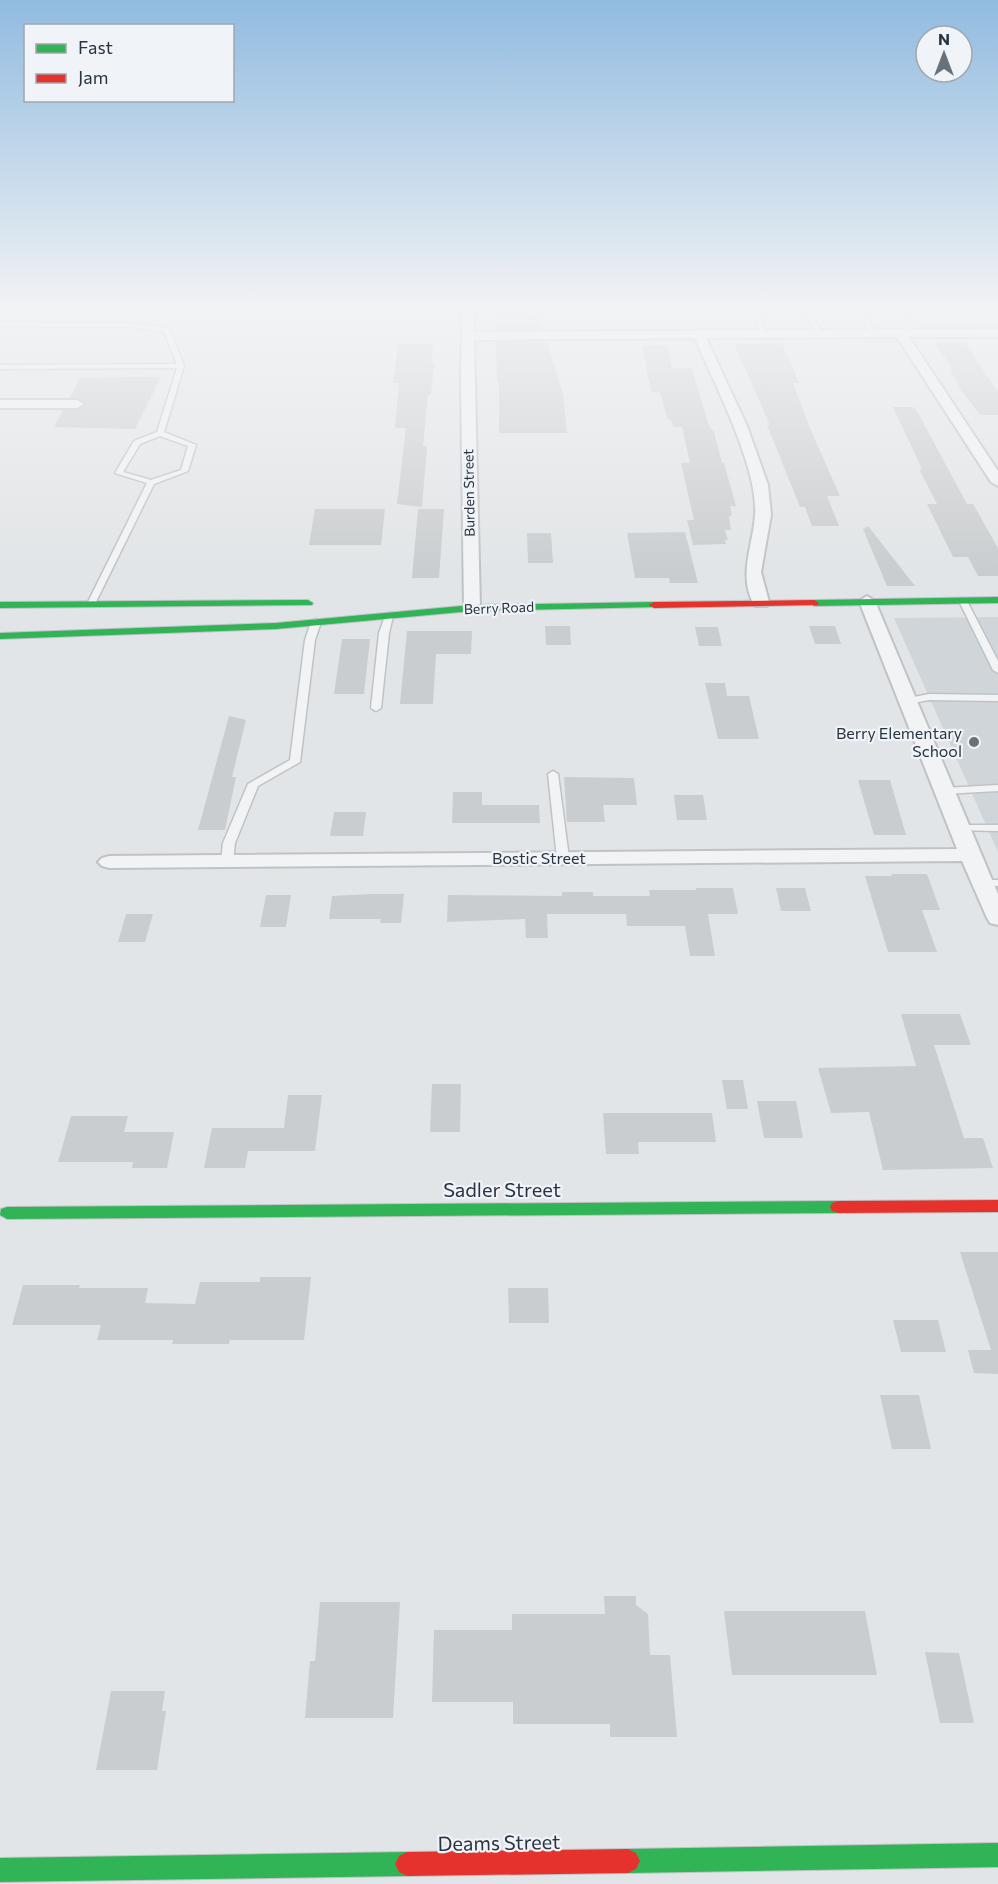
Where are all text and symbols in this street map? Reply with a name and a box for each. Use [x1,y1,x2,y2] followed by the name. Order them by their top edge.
[24,24,234,102] legend
[914,24,974,84] north arrow
[938,29,950,48] text: N
[78,36,113,58] text: Fast
[78,66,108,88] text: Jam
[459,449,478,537] street label: Burden Street
[464,598,534,617] street label: Berry Road
[836,723,962,760] place label: Berry Elementary School
[967,735,981,749] marker: Berry Elementary School
[492,848,586,867] street label: Bostic Street
[443,1177,561,1201] street label: Sadler Street
[437,1829,561,1855] street label: Deams Street

